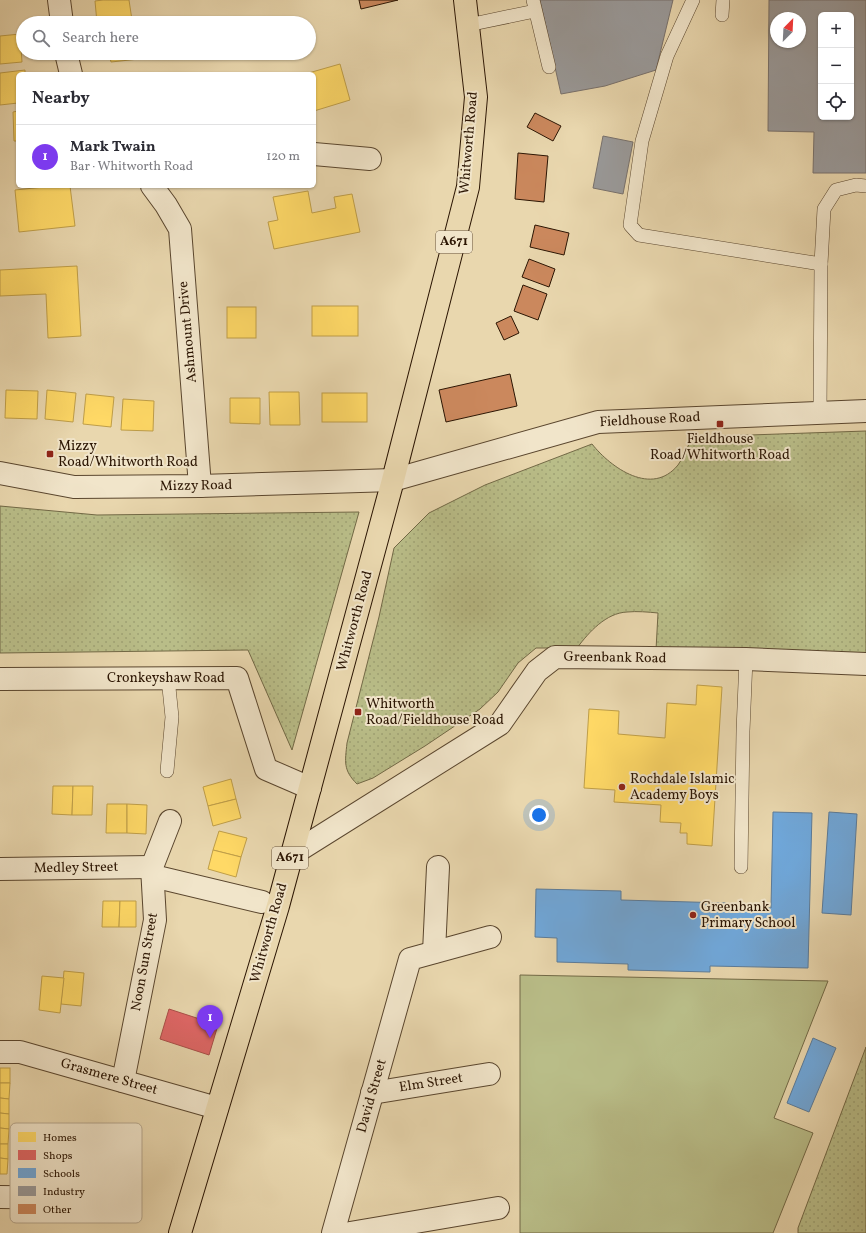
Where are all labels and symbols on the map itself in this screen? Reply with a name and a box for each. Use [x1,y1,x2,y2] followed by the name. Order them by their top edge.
[770,12,806,48] north arrow
[455,91,483,195] street label: Whitworth Road
[436,231,472,253] road number: A671
[174,280,202,384] street label: Ashmount Drive
[599,408,701,432] street label: Fieldhouse Road
[715,419,725,429] marker: Fieldhouse Road/Whitworth Road
[650,430,790,465] place label: Fieldhouse Road/Whitworth Road
[58,437,198,472] place label: Mizzy Road/Whitworth Road
[45,449,55,459] marker: Mizzy Road/Whitworth Road
[159,476,233,496] street label: Mizzy Road
[332,569,378,673] street label: Whitworth Road
[563,648,667,668] street label: Greenbank Road
[107,669,225,688] street label: Cronkeyshaw Road
[366,695,504,730] place label: Whitworth Road/Fieldhouse Road
[353,707,363,717] marker: Whitworth Road/Fieldhouse Road
[630,770,734,805] place label: Rochdale Islamic Academy Boys
[617,782,627,792] marker: Rochdale Islamic Academy Boys
[529,805,549,825] your location
[272,847,308,869] road number: A671
[34,858,119,878] street label: Medley Street
[246,881,292,985] street label: Whitworth Road
[701,898,795,933] place label: Greenbank Primary School
[688,910,698,920] marker: Greenbank Primary School
[127,911,163,1013] street label: Noon Sun Street
[197,1005,223,1038] pin: 1
[58,1054,160,1100] street label: Grasmere Street
[352,1057,392,1135] street label: David Street
[398,1069,464,1097] street label: Elm Street
[10,1123,142,1223] legend
[43,1131,77,1146] text: Homes
[43,1149,73,1164] text: Shops
[43,1167,80,1182] text: Schools
[43,1185,85,1200] text: Industry
[43,1203,72,1218] text: Other

